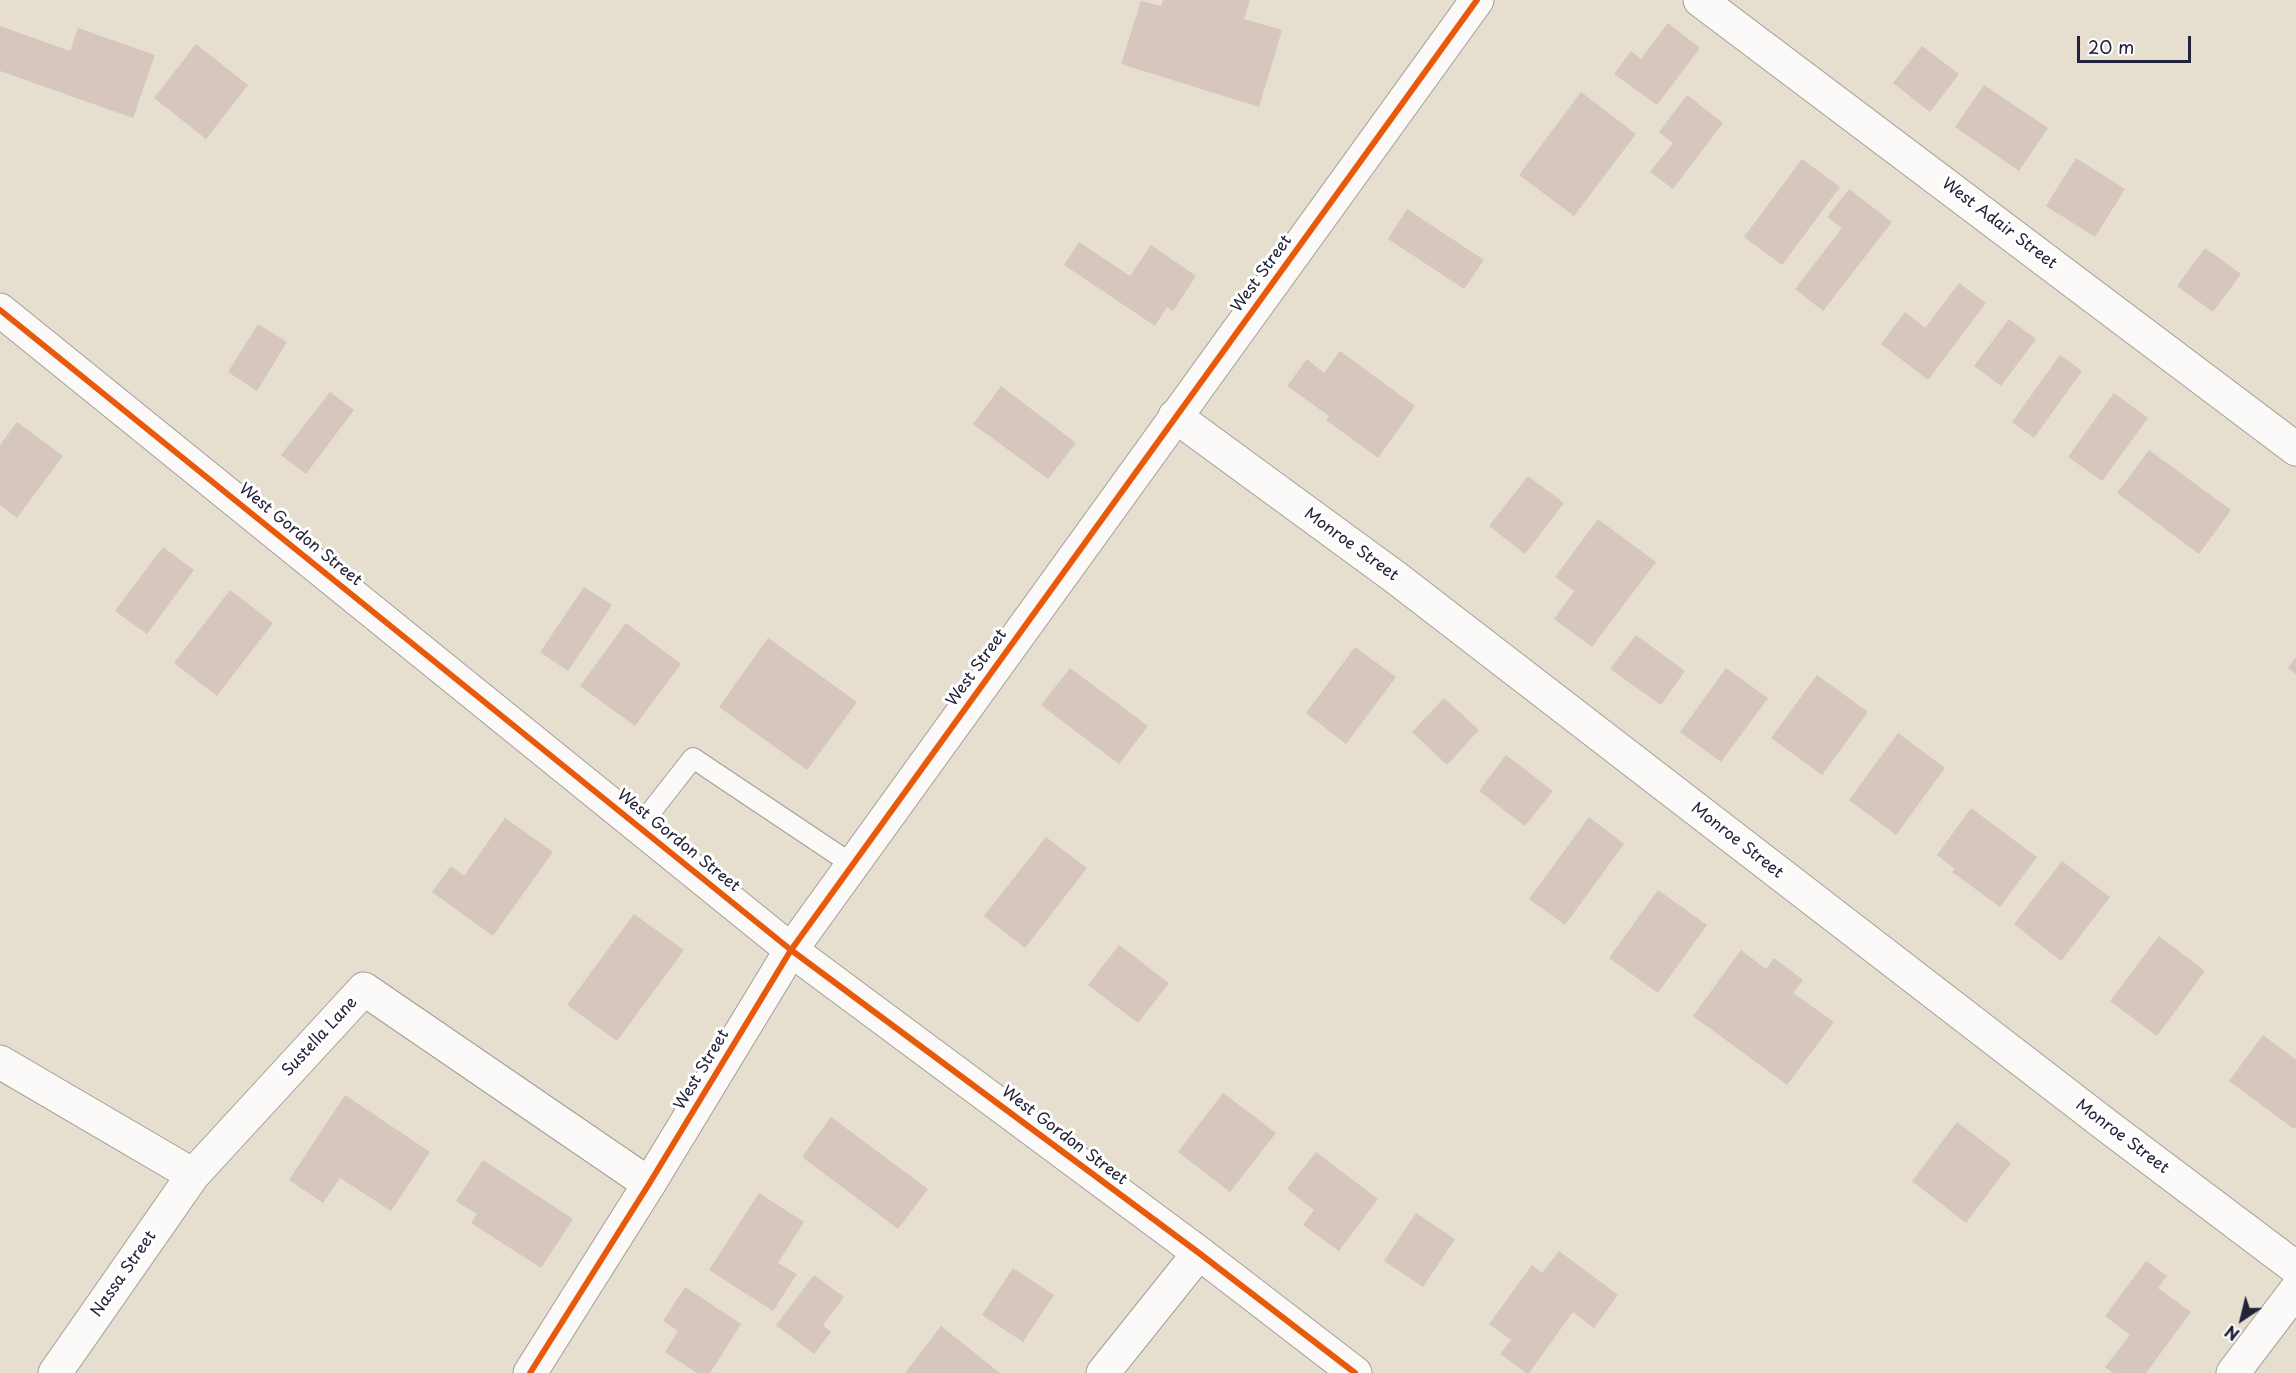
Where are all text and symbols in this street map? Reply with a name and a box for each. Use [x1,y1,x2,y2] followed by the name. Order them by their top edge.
[2080,24,2194,62] scale bar
[2088,33,2134,60] text: 20 m
[1938,174,2060,274] street label: West Adair Street
[1228,232,1296,316] street label: West Street
[235,480,365,590] street label: West Gordon Street
[1300,504,1402,586] street label: Monroe Street
[943,626,1011,710] street label: West Street
[613,786,743,896] street label: West Gordon Street
[1687,799,1787,883] street label: Monroe Street
[278,993,362,1081] street label: Sustella Lane
[670,1026,734,1114] street label: West Street
[997,1082,1131,1190] street label: West Gordon Street
[2072,1096,2172,1178] street label: Monroe Street
[87,1227,161,1321] street label: Nassa Street
[2212,1289,2272,1349] north arrow
[2220,1320,2244,1347] text: N

